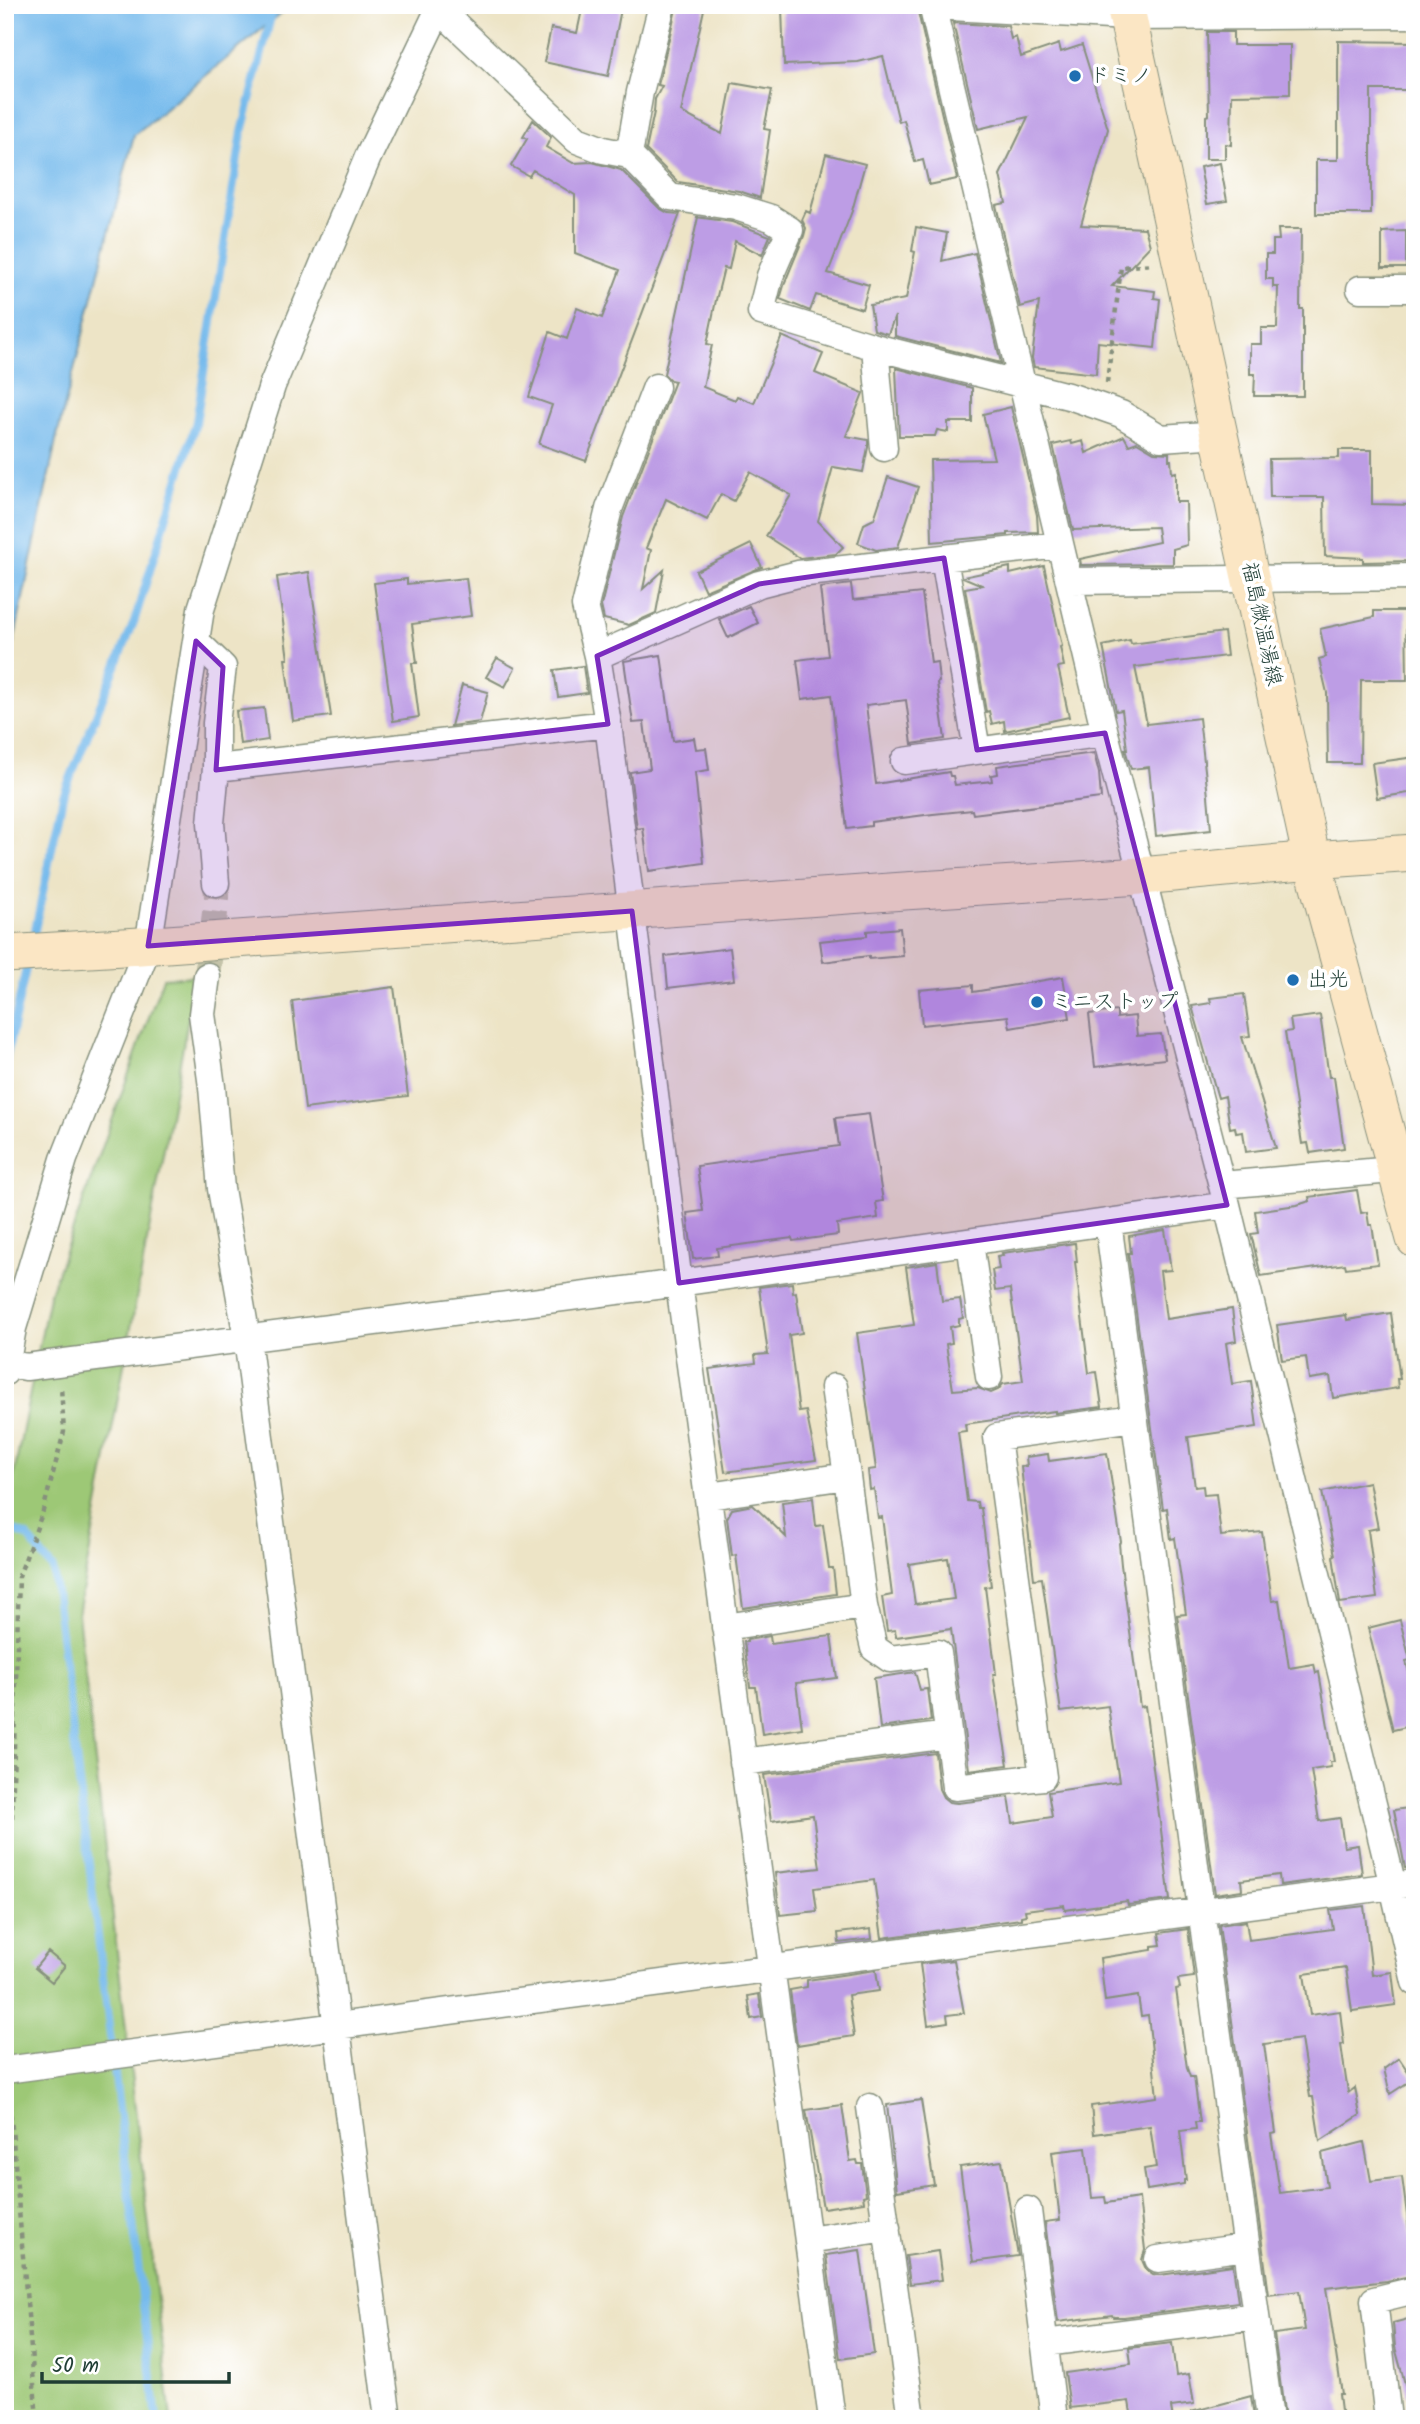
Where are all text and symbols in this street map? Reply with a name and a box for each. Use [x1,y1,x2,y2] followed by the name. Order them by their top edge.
[1089,60,1152,93] place label: ドミノ
[1067,68,1083,84] marker: ドミノ
[1232,559,1290,689] street label: 福島微温湯線
[1307,964,1349,997] place label: 出光
[1285,972,1301,988] marker: 出光
[1051,986,1179,1019] place label: ミニストップ
[1029,994,1045,1010] marker: ミニストップ
[42,2340,229,2384] scale bar
[52,2350,99,2383] text: 50 m

